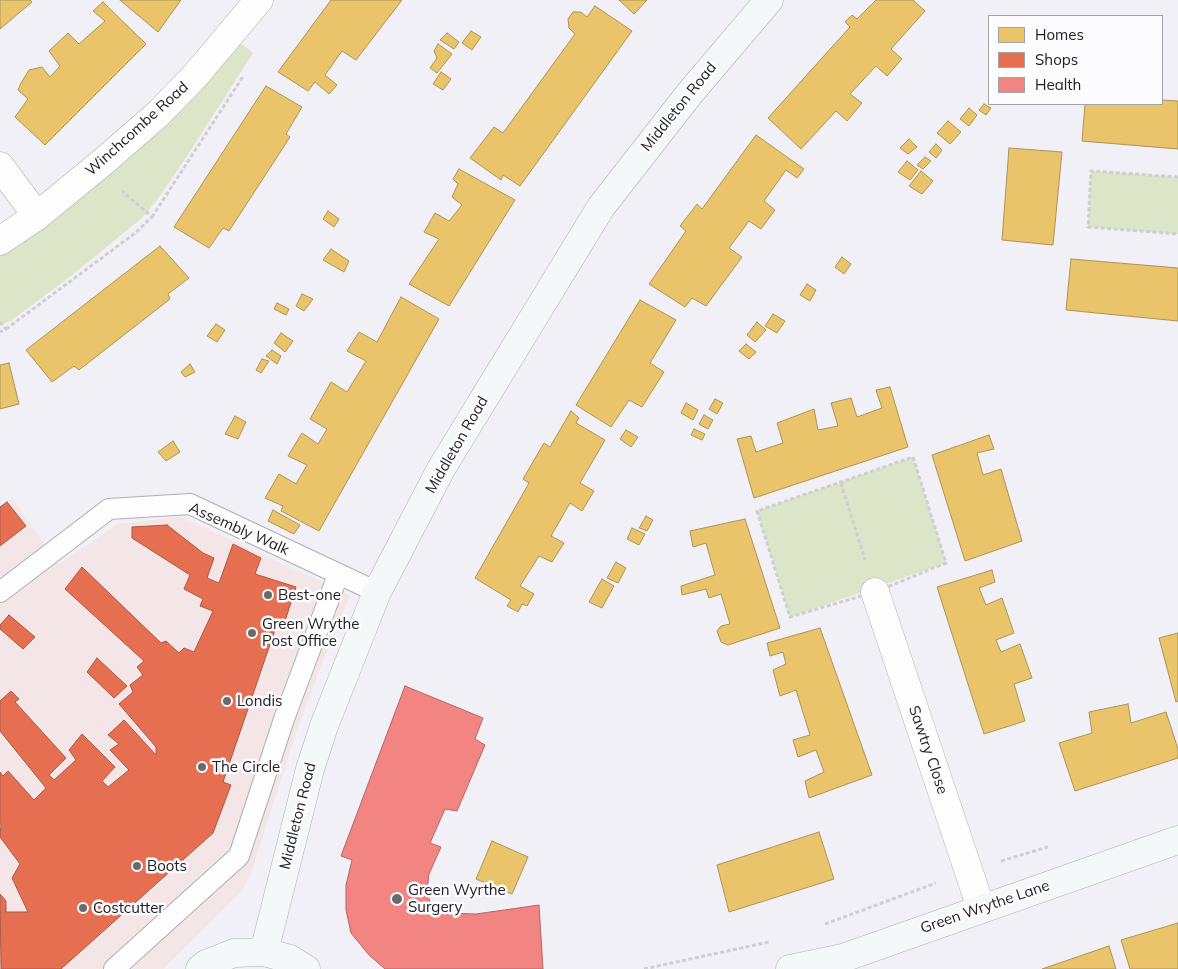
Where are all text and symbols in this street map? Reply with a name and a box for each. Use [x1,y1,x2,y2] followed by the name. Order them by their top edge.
[988,15,1163,105] legend
[1035,25,1084,44] text: Homes
[1035,50,1078,69] text: Shops
[638,59,720,155] street label: Middleton Road
[1035,75,1081,94] text: Health
[82,78,192,180] street label: Winchcombe Road
[422,393,492,497] street label: Middleton Road
[186,499,292,559] street label: Assembly Walk
[278,586,341,604] place label: Best-one
[262,589,274,601] marker: Best-one
[262,615,359,650] place label: Green Wrythe Post Office
[246,627,258,639] marker: Green Wrythe Post Office
[237,692,282,710] place label: Londis
[221,695,233,707] marker: Londis
[904,703,952,797] street label: Sawtry Close
[212,758,280,776] place label: The Circle
[196,761,208,773] marker: The Circle
[276,761,320,871] street label: Middleton Road
[147,857,187,875] place label: Boots
[131,860,143,872] marker: Boots
[918,876,1052,938] street label: Green Wrythe Lane
[408,881,506,916] place label: Green Wyrthe Surgery
[390,892,404,906] marker: Green Wyrthe Surgery
[93,899,164,917] place label: Costcutter
[77,902,89,914] marker: Costcutter

